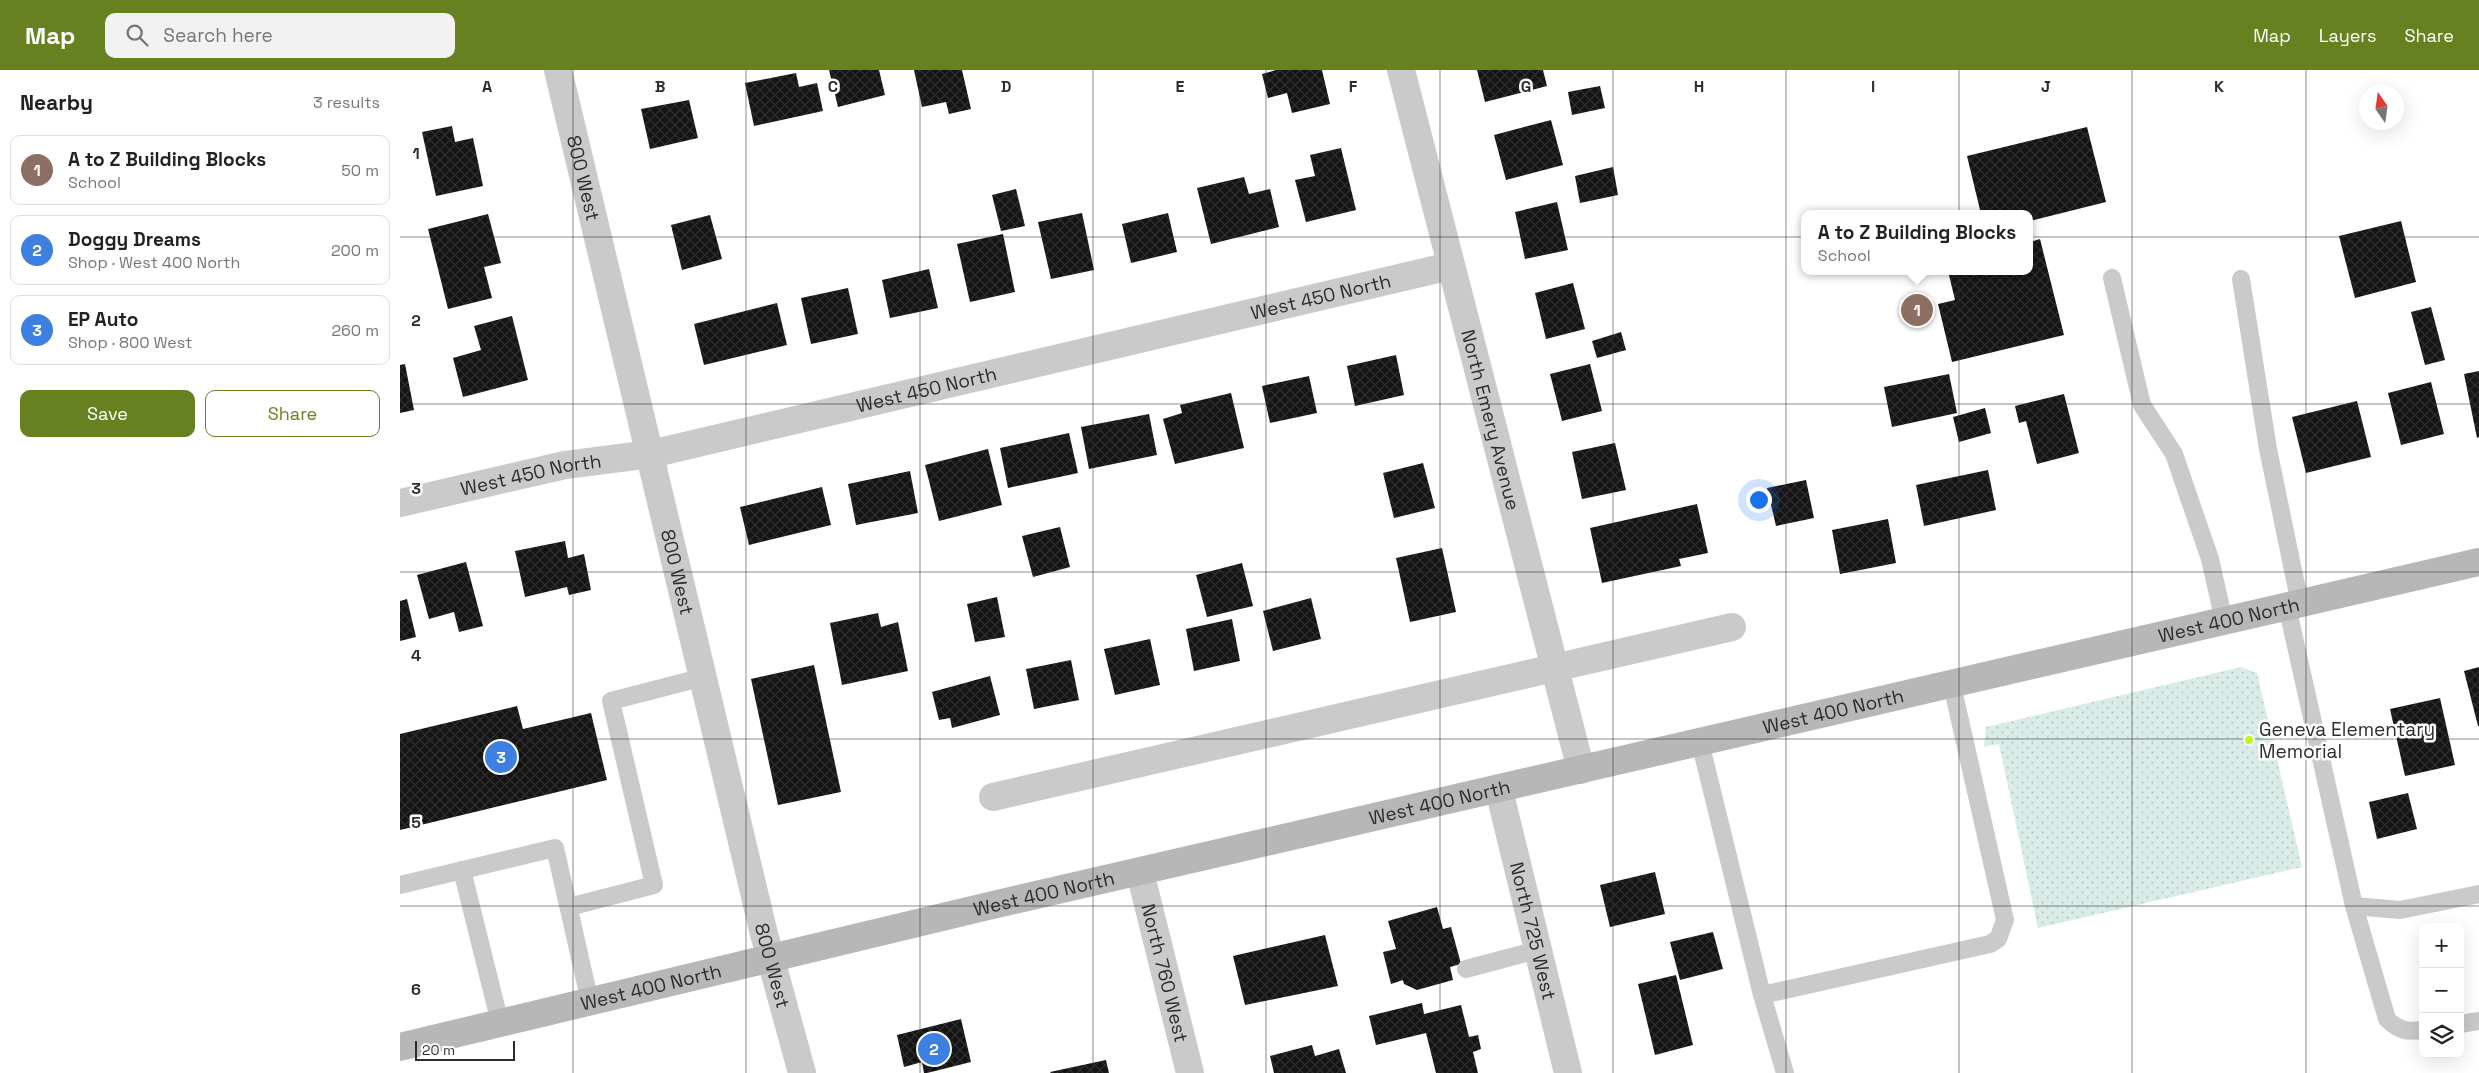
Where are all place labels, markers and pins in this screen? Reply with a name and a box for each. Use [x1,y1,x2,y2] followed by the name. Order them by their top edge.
[1901,291,1933,329] pin: 1
[2259,717,2435,764] place label: Geneva Elementary Memorial
[2243,734,2255,746] marker: Geneva Elementary Memorial
[485,738,517,776] pin: 3
[918,1030,950,1068] pin: 2

